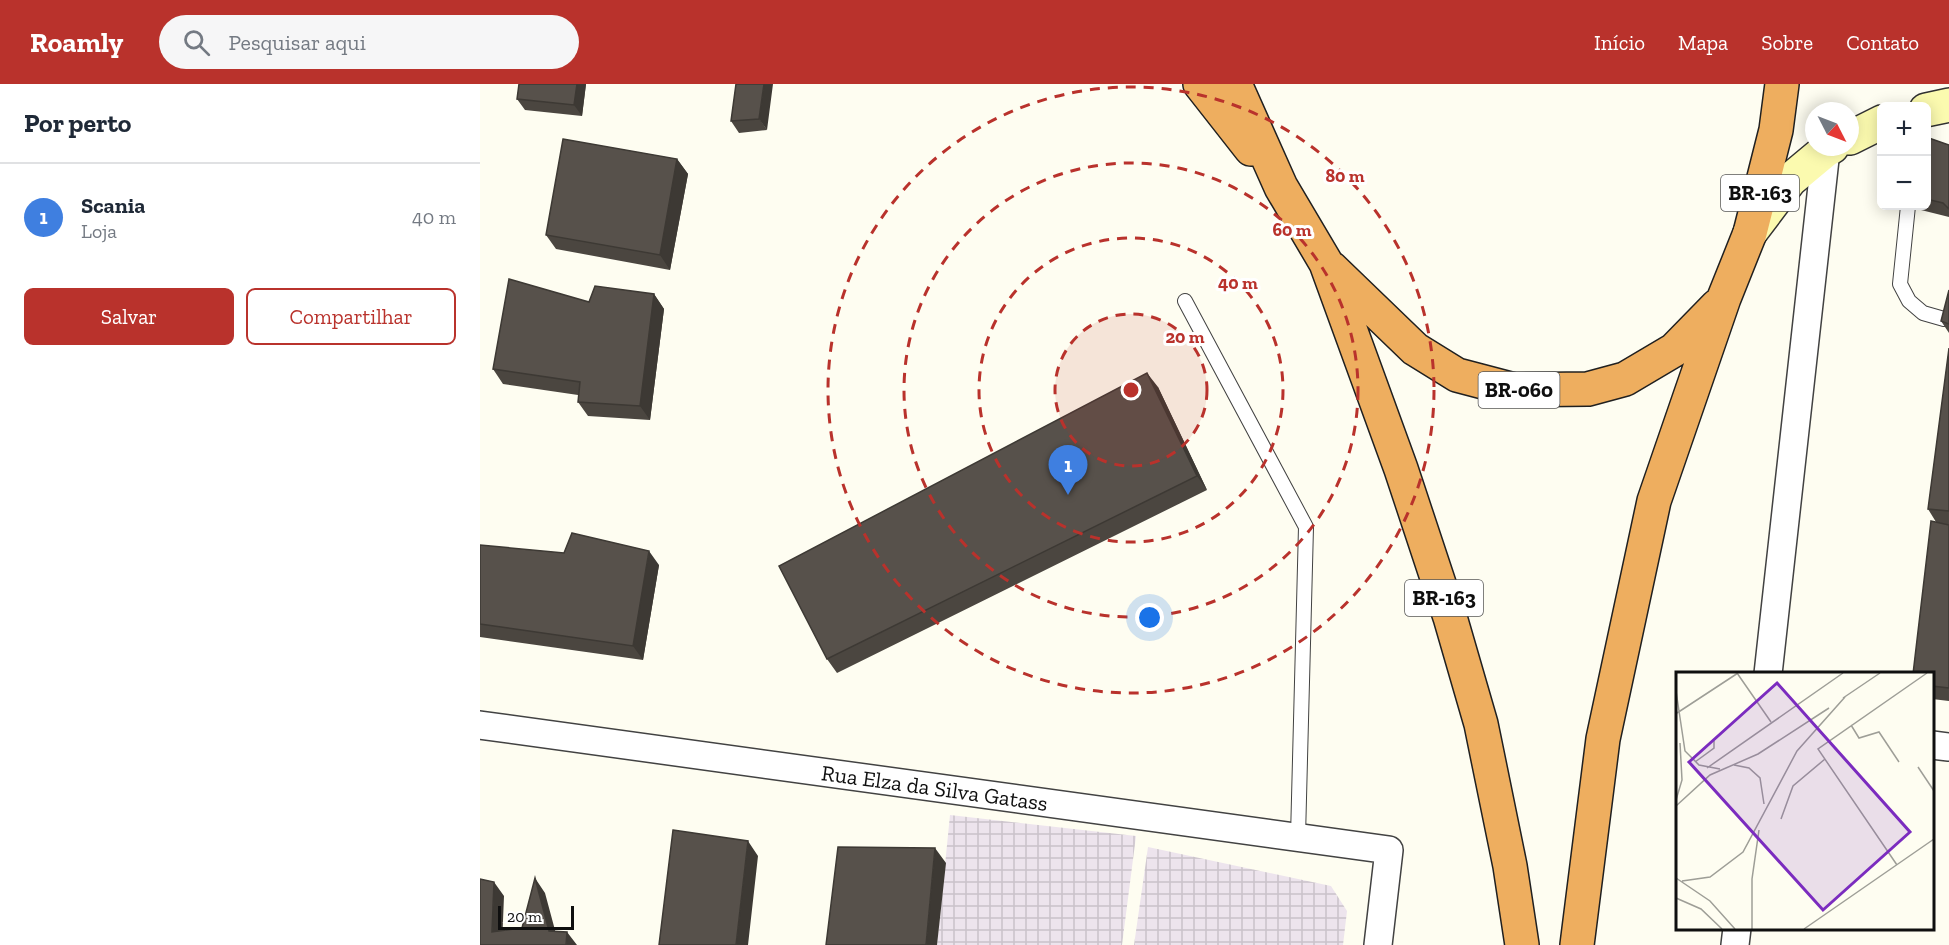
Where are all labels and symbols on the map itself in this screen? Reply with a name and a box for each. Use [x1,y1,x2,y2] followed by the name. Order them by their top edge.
[1805,102,1859,156] north arrow
[1325,165,1365,187] text: 80 m
[1721,175,1799,211] road number: BR-163
[1272,219,1312,241] text: 60 m
[1218,272,1258,294] text: 40 m
[1165,326,1205,348] text: 20 m
[1478,372,1560,408] road number: BR-060
[1121,380,1141,400] centre of rings
[1048,446,1088,495] pin: 1
[1405,580,1483,616] road number: BR-163
[1135,603,1164,632] your location
[1676,672,1934,930] inset map
[820,759,1050,817] street label: Rua Elza da Silva Gatass
[498,903,574,930] scale bar

